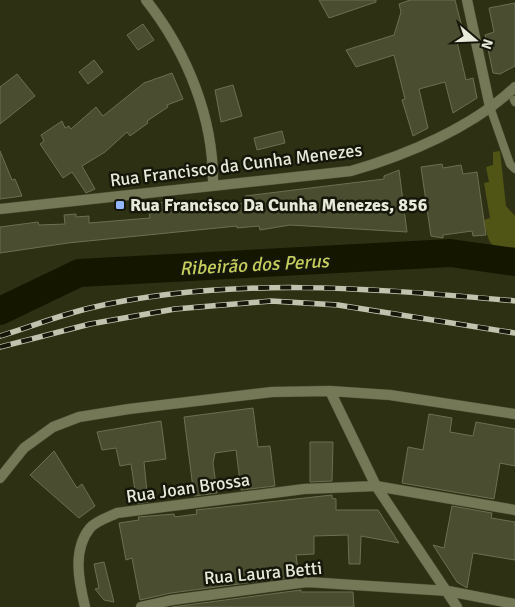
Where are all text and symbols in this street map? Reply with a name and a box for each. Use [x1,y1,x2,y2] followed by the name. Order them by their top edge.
[450,15,500,65] north arrow
[477,37,496,51] text: N
[109,139,363,191] street label: Rua Francisco da Cunha Menezes
[130,194,428,216] place label: Rua Francisco Da Cunha Menezes, 856
[114,199,126,211] marker: Rua Francisco Da Cunha Menezes, 856
[179,249,331,281] water label: Ribeirão dos Perus
[125,468,251,508] street label: Rua Joan Brossa
[203,557,323,589] street label: Rua Laura Betti

